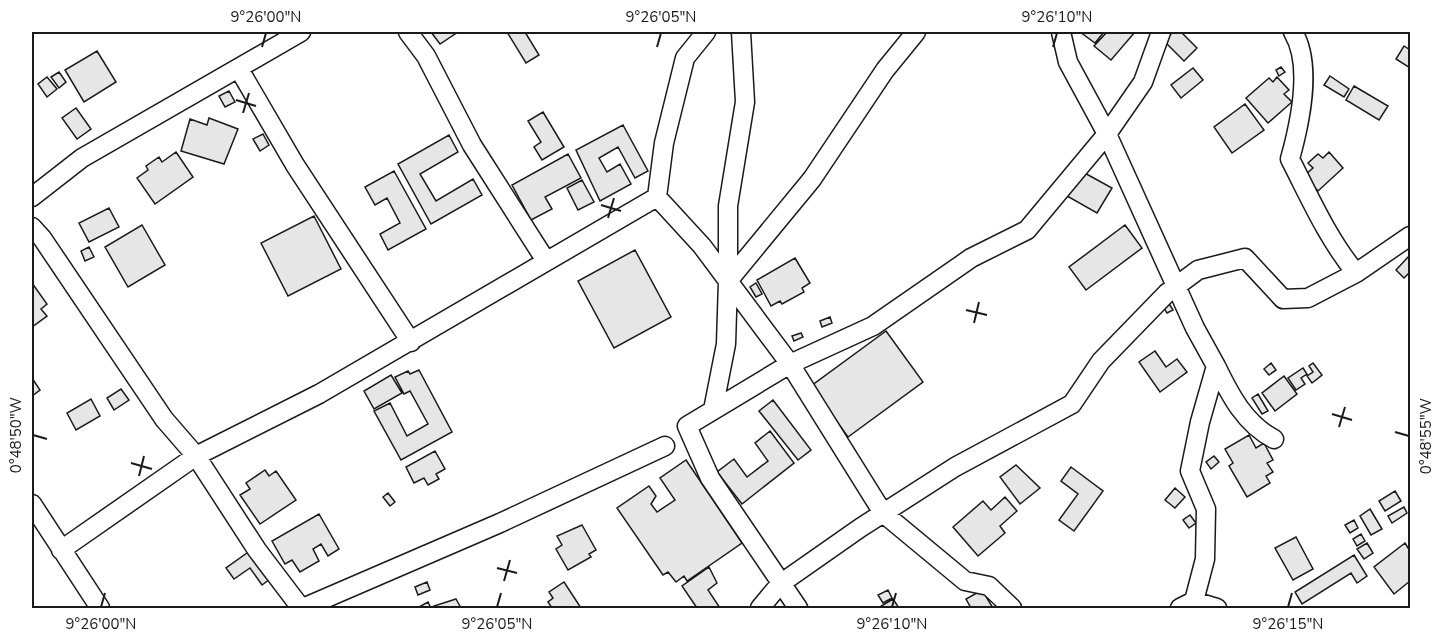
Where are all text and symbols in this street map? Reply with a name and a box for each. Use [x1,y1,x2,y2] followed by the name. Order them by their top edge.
[231,7,301,27] text: 9°26'00"N
[626,7,696,27] text: 9°26'05"N
[1022,7,1092,27] text: 9°26'10"N
[6,396,26,473] text: 0°48'50"W
[1416,397,1436,474] text: 0°48'55"W
[66,614,136,634] text: 9°26'00"N
[462,614,532,634] text: 9°26'05"N
[857,614,927,634] text: 9°26'10"N
[1253,614,1323,634] text: 9°26'15"N

